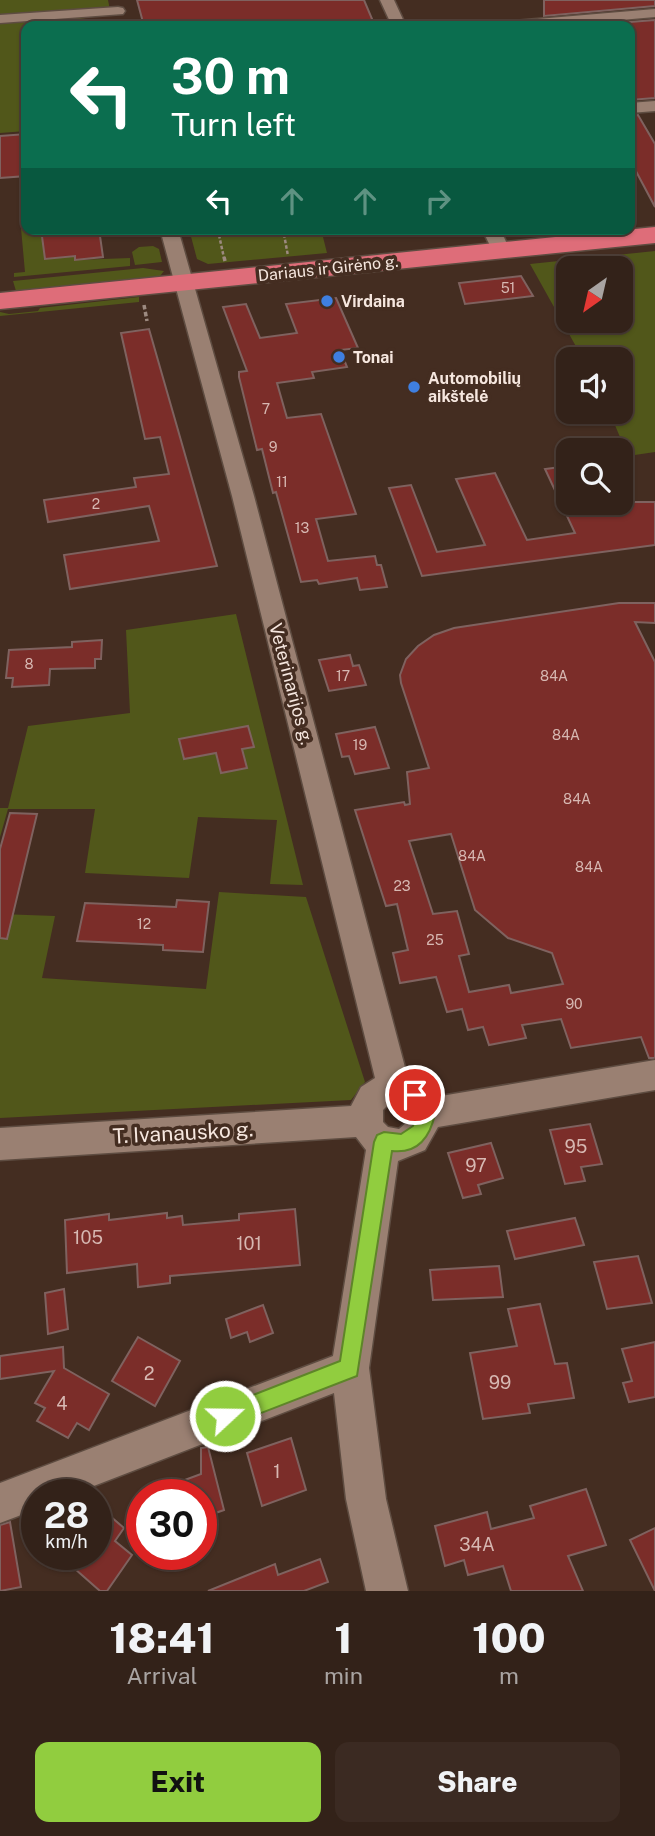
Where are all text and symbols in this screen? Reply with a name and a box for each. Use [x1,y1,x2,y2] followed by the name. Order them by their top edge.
[171,47,290,105] text: 30 m
[56,49,147,140] icon: left
[171,106,296,143] text: Turn left
[200,182,238,220] icon: left
[273,182,311,220] icon: ahead
[346,182,384,220] icon: ahead
[419,182,457,220] icon: right
[257,252,399,285] street label: Dariaus ir Girėno g.
[556,256,634,332] north arrow
[556,256,633,515] map controls
[501,280,515,296] house number: 51
[341,292,405,311] place label: Virdaina
[319,293,335,309] marker: Virdaina
[556,347,633,424] button: sound
[353,348,394,367] place label: Tonai
[331,349,347,365] marker: Tonai
[428,369,521,406] place label: Automobilių aikštelė
[406,379,422,395] marker: Automobilių aikštelė
[262,401,270,417] house number: 7
[556,438,633,515] button: search
[269,439,278,455] house number: 9
[276,474,288,490] house number: 11
[92,496,100,512] house number: 2
[295,520,309,536] house number: 13
[265,621,318,747] street label: Veterinarijos g.
[24,656,34,672] house number: 8
[336,668,350,684] house number: 17
[540,668,568,684] house number: 84A
[552,727,580,743] house number: 84A
[353,737,367,753] house number: 19
[563,791,591,807] house number: 84A
[458,848,486,864] house number: 84A
[575,859,603,875] house number: 84A
[393,878,411,894] house number: 23
[137,916,151,932] house number: 12
[426,932,444,948] house number: 25
[565,996,583,1012] house number: 90
[385,1065,445,1125] pin
[396,1076,434,1114] icon: arrive
[112,1116,254,1149] street label: T. Ivanausko g.
[565,1136,587,1157] house number: 95
[465,1155,487,1176] house number: 97
[73,1227,103,1248] house number: 105
[236,1233,262,1254] house number: 101
[144,1363,154,1384] house number: 2
[489,1372,511,1393] house number: 99
[188,1379,262,1453] position arrow
[56,1393,68,1414] house number: 4
[273,1461,281,1482] house number: 1
[126,1479,217,1570] speed limit sign: 30
[44,1495,89,1536] text: 28
[45,1531,88,1552] text: km/h
[459,1534,495,1555] house number: 34A
[109,1613,215,1662] text: 18:41
[334,1613,353,1662] text: 1
[472,1613,546,1662] text: 100
[126,1662,197,1689] text: Arrival
[324,1662,363,1689] text: min
[499,1662,519,1689] text: m
[35,1742,321,1822] button: Exit
[335,1742,620,1822] button: Share

